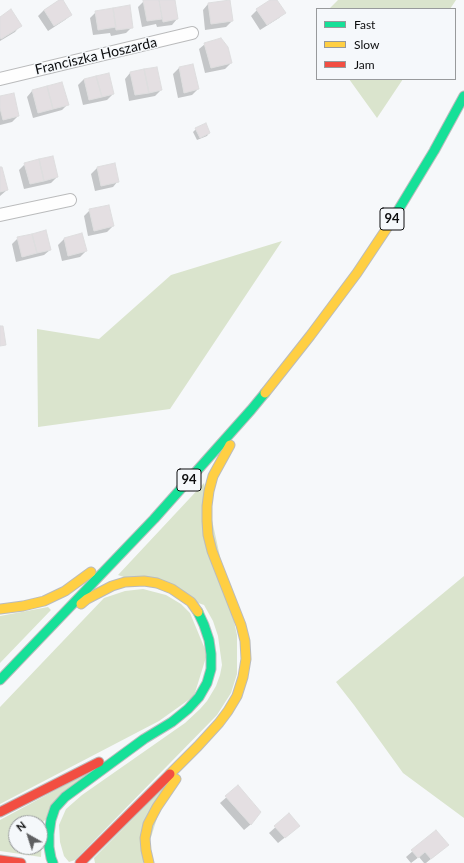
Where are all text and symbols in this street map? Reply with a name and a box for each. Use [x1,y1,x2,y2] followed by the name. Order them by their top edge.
[316,8,456,80] legend
[354,17,375,32] text: Fast
[33,34,159,78] street label: Franciszka Hoszarda
[354,37,379,52] text: Slow
[354,57,375,72] text: Jam
[380,208,404,230] road number: 94
[177,469,201,491] road number: 94
[8,815,48,855] north arrow
[13,818,28,834] text: N

